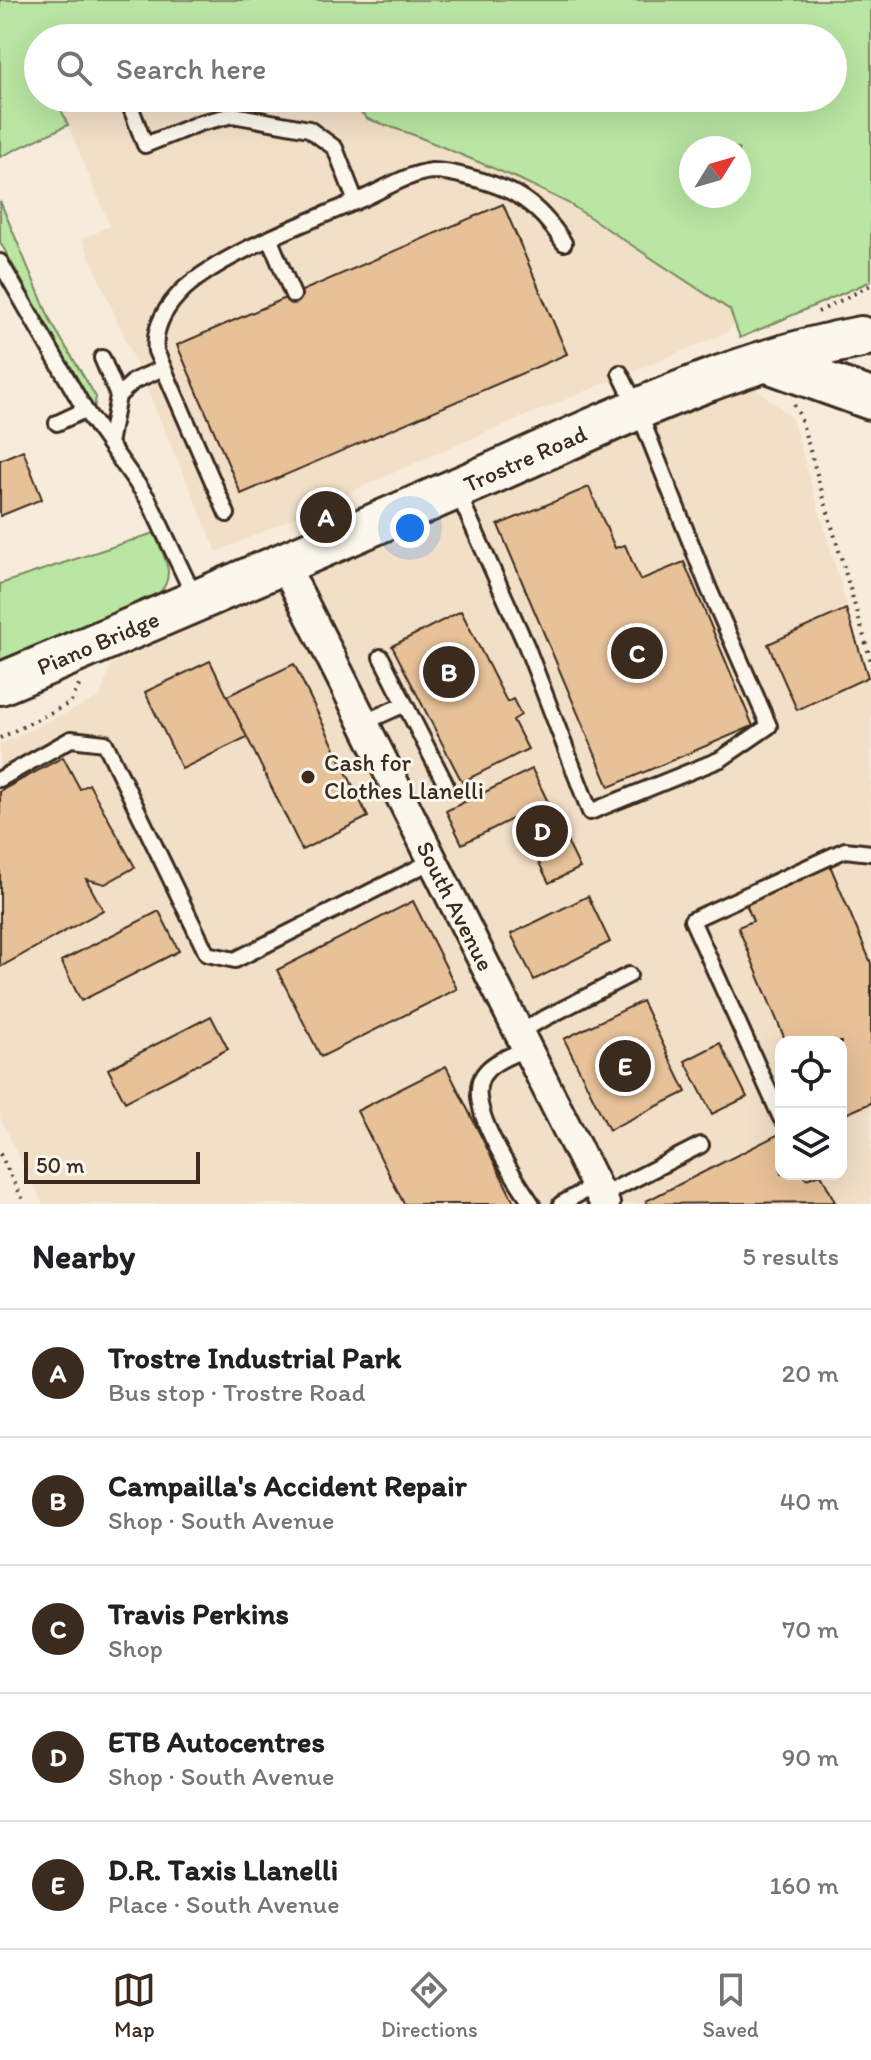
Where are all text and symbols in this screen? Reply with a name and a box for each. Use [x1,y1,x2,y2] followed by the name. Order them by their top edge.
[24,24,847,112] search box
[52,46,96,90] icon: search
[116,50,266,87] text: Search here
[679,136,751,208] north arrow
[459,418,591,499] street label: Trostre Road
[300,487,352,547] pin: A
[390,508,430,548] your location
[32,604,163,681] street label: Piano Bridge
[611,623,663,683] pin: C
[423,642,475,702] pin: B
[324,748,484,805] place label: Cash for Clothes Llanelli
[299,768,317,786] marker: Cash for Clothes Llanelli
[516,801,568,861] pin: D
[410,836,501,976] street label: South Avenue
[599,1036,651,1096] pin: E
[775,1036,847,1180] map controls
[775,1036,847,1108] button: locate
[775,1108,847,1180] button: layers
[24,1148,200,1184] scale bar
[36,1152,85,1179] text: 50 m
[32,1236,135,1277] text: Nearby
[742,1240,839,1272] text: 5 results
[108,1339,401,1376] text: Trostre Industrial Park
[50,1357,66,1389] text: A
[782,1357,839,1389] text: 20 m
[108,1376,365,1408] text: Bus stop · Trostre Road
[108,1467,467,1504] text: Campailla's Accident Repair
[50,1485,66,1517] text: B
[780,1485,839,1517] text: 40 m
[108,1504,334,1536] text: Shop · South Avenue
[108,1595,289,1632] text: Travis Perkins
[50,1613,66,1645] text: C
[782,1613,839,1645] text: 70 m
[108,1632,163,1664] text: Shop
[108,1723,325,1760] text: ETB Autocentres
[49,1741,67,1773] text: D
[782,1741,839,1773] text: 90 m
[108,1760,334,1792] text: Shop · South Avenue
[108,1851,338,1888] text: D.R. Taxis Llanelli
[51,1869,65,1901] text: E
[769,1869,839,1901] text: 160 m
[108,1888,340,1920] text: Place · South Avenue
[112,1968,156,2043] tab: Map
[381,1968,478,2043] tab: Directions
[702,1968,759,2043] tab: Saved

